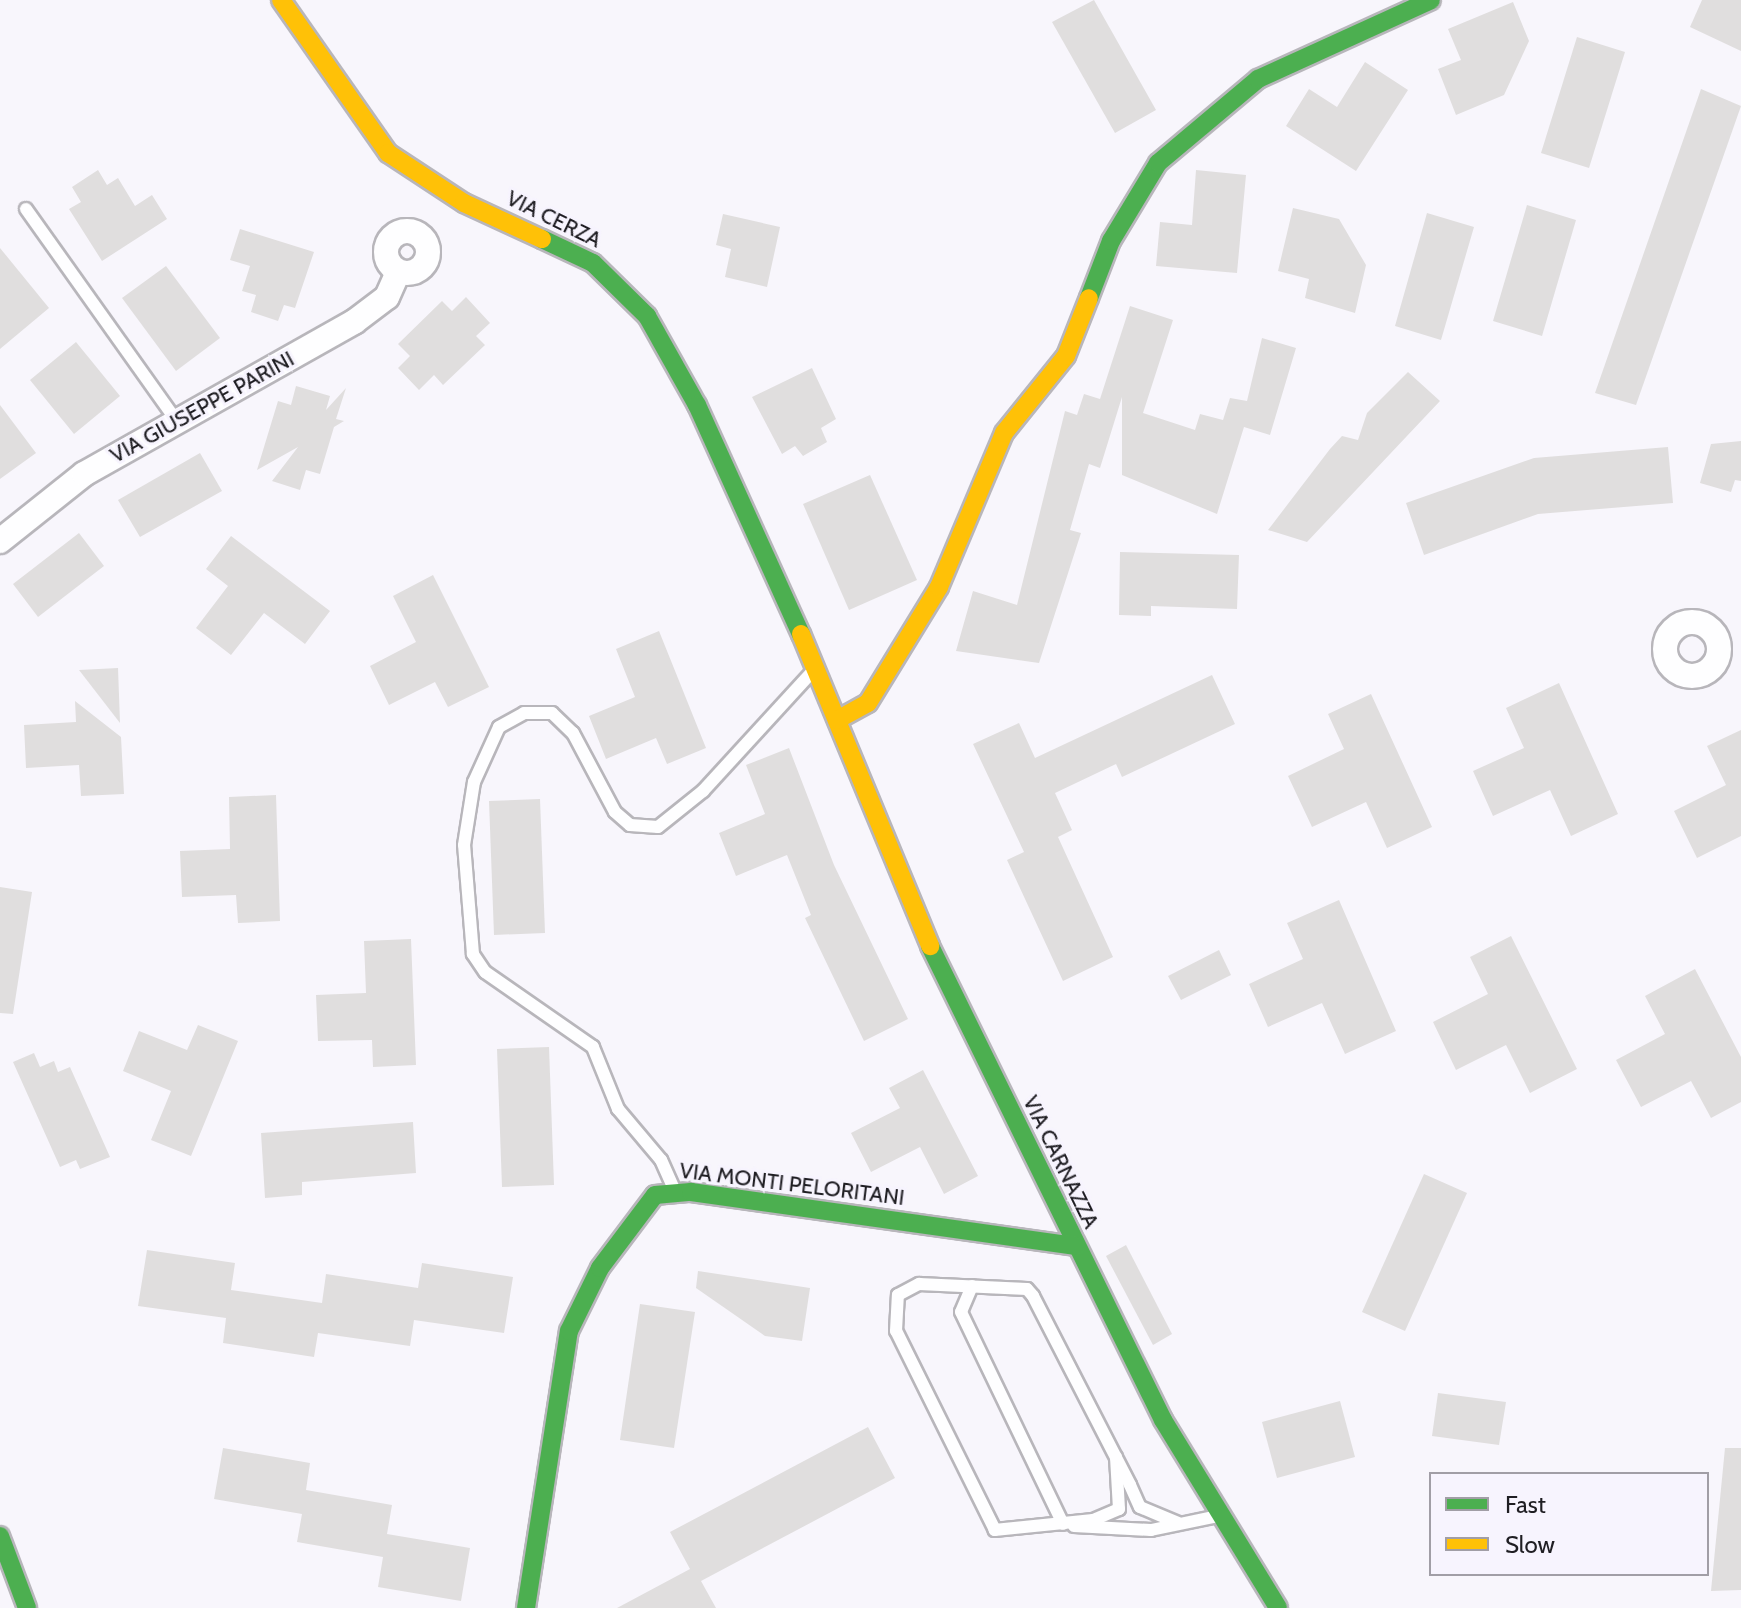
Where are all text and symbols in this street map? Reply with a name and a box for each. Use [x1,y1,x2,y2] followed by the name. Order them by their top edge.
[502,185,606,253] street label: VIA CERZA
[105,345,299,469] street label: VIA GIUSEPPE PARINI
[1017,1091,1105,1233] street label: VIA CARNAZZA
[678,1157,906,1211] street label: VIA MONTI PELORITANI
[1429,1472,1709,1576] legend
[1505,1490,1546,1519] text: Fast
[1505,1530,1555,1559] text: Slow

